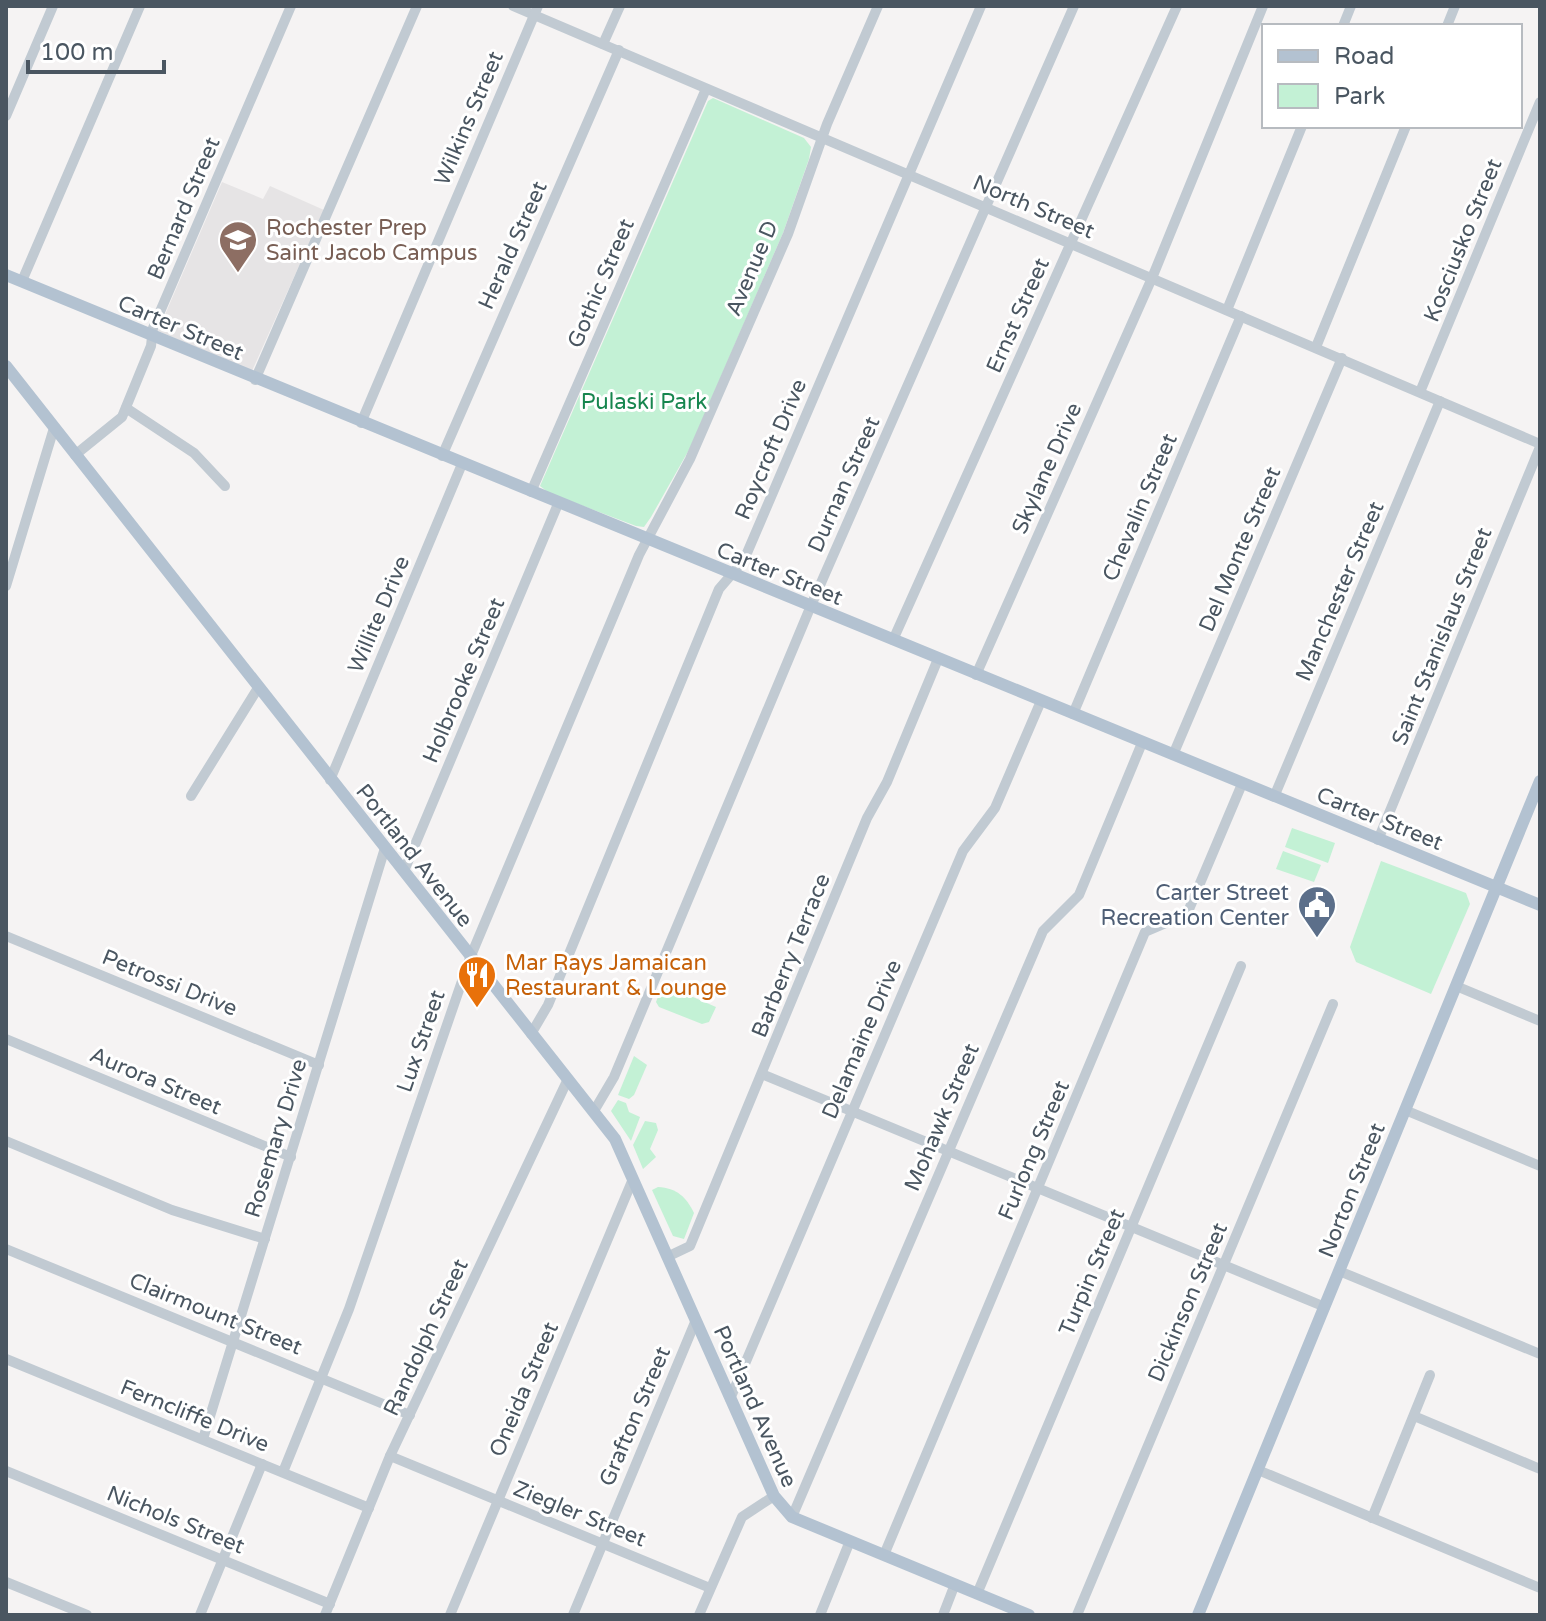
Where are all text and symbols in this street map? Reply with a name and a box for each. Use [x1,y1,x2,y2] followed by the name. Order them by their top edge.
[28,24,164,74] scale bar
[1262,24,1522,128] legend
[40,38,114,67] text: 100 m
[1334,42,1394,71] text: Road
[429,47,509,189] street label: Wilkins Street
[1334,82,1385,111] text: Park
[142,133,226,284] street label: Bernard Street
[1418,155,1507,326] street label: Kosciusko Street
[969,170,1098,244] street label: North Street
[473,177,553,314] street label: Herald Street
[266,215,478,266] place label: Rochester Prep Saint Jacob Campus
[562,215,640,352] street label: Gothic Street
[720,217,784,320] street label: Avenue D
[217,219,259,274] school or university icon: Rochester Prep Saint Jacob Campus
[981,254,1055,377] street label: Ernst Street
[114,290,247,366] street label: Carter Street
[730,375,812,524] street label: Roycroft Drive
[581,389,707,415] park label: Pulaski Park
[1006,399,1087,538] street label: Skylane Drive
[802,412,885,556] street label: Durnan Street
[1097,430,1183,585] street label: Chevalin Street
[1193,463,1286,636] street label: Del Monte Street
[1290,498,1390,685] street label: Manchester Street
[1386,524,1497,749] street label: Saint Stanislaus Street
[713,537,847,611] street label: Carter Street
[343,552,415,677] street label: Willite Drive
[417,594,510,767] street label: Holbrooke Street
[350,779,478,932] street label: Portland Avenue
[1313,782,1447,856] street label: Carter Street
[746,870,836,1041] street label: Barberry Terrace
[1100,880,1290,931] place label: Carter Street Recreation Center
[1296,884,1338,939] public building icon: Carter Street Recreation Center
[98,944,241,1022] street label: Petrossi Drive
[505,950,727,1001] place label: Mar Rays Jamaican Restaurant & Lounge
[456,954,498,1009] restaurant icon: Mar Rays Jamaican Restaurant & Lounge
[817,956,907,1123] street label: Delamaine Drive
[391,987,451,1096] street label: Lux Street
[899,1040,985,1195] street label: Mohawk Street
[86,1042,225,1120] street label: Aurora Street
[239,1056,312,1221] street label: Rosemary Drive
[993,1077,1075,1224] street label: Furlong Street
[1313,1119,1391,1261] street label: Norton Street
[1054,1205,1130,1340] street label: Turpin Street
[1143,1219,1233,1386] street label: Dickinson Street
[378,1255,474,1420] street label: Randolph Street
[125,1267,306,1360] street label: Clairmount Street
[484,1318,564,1461] street label: Oneida Street
[708,1322,802,1491] street label: Portland Avenue
[594,1343,676,1490] street label: Grafton Street
[116,1374,273,1458] street label: Ferncliffe Drive
[509,1475,650,1552] street label: Ziegler Street
[103,1481,248,1559] street label: Nichols Street

